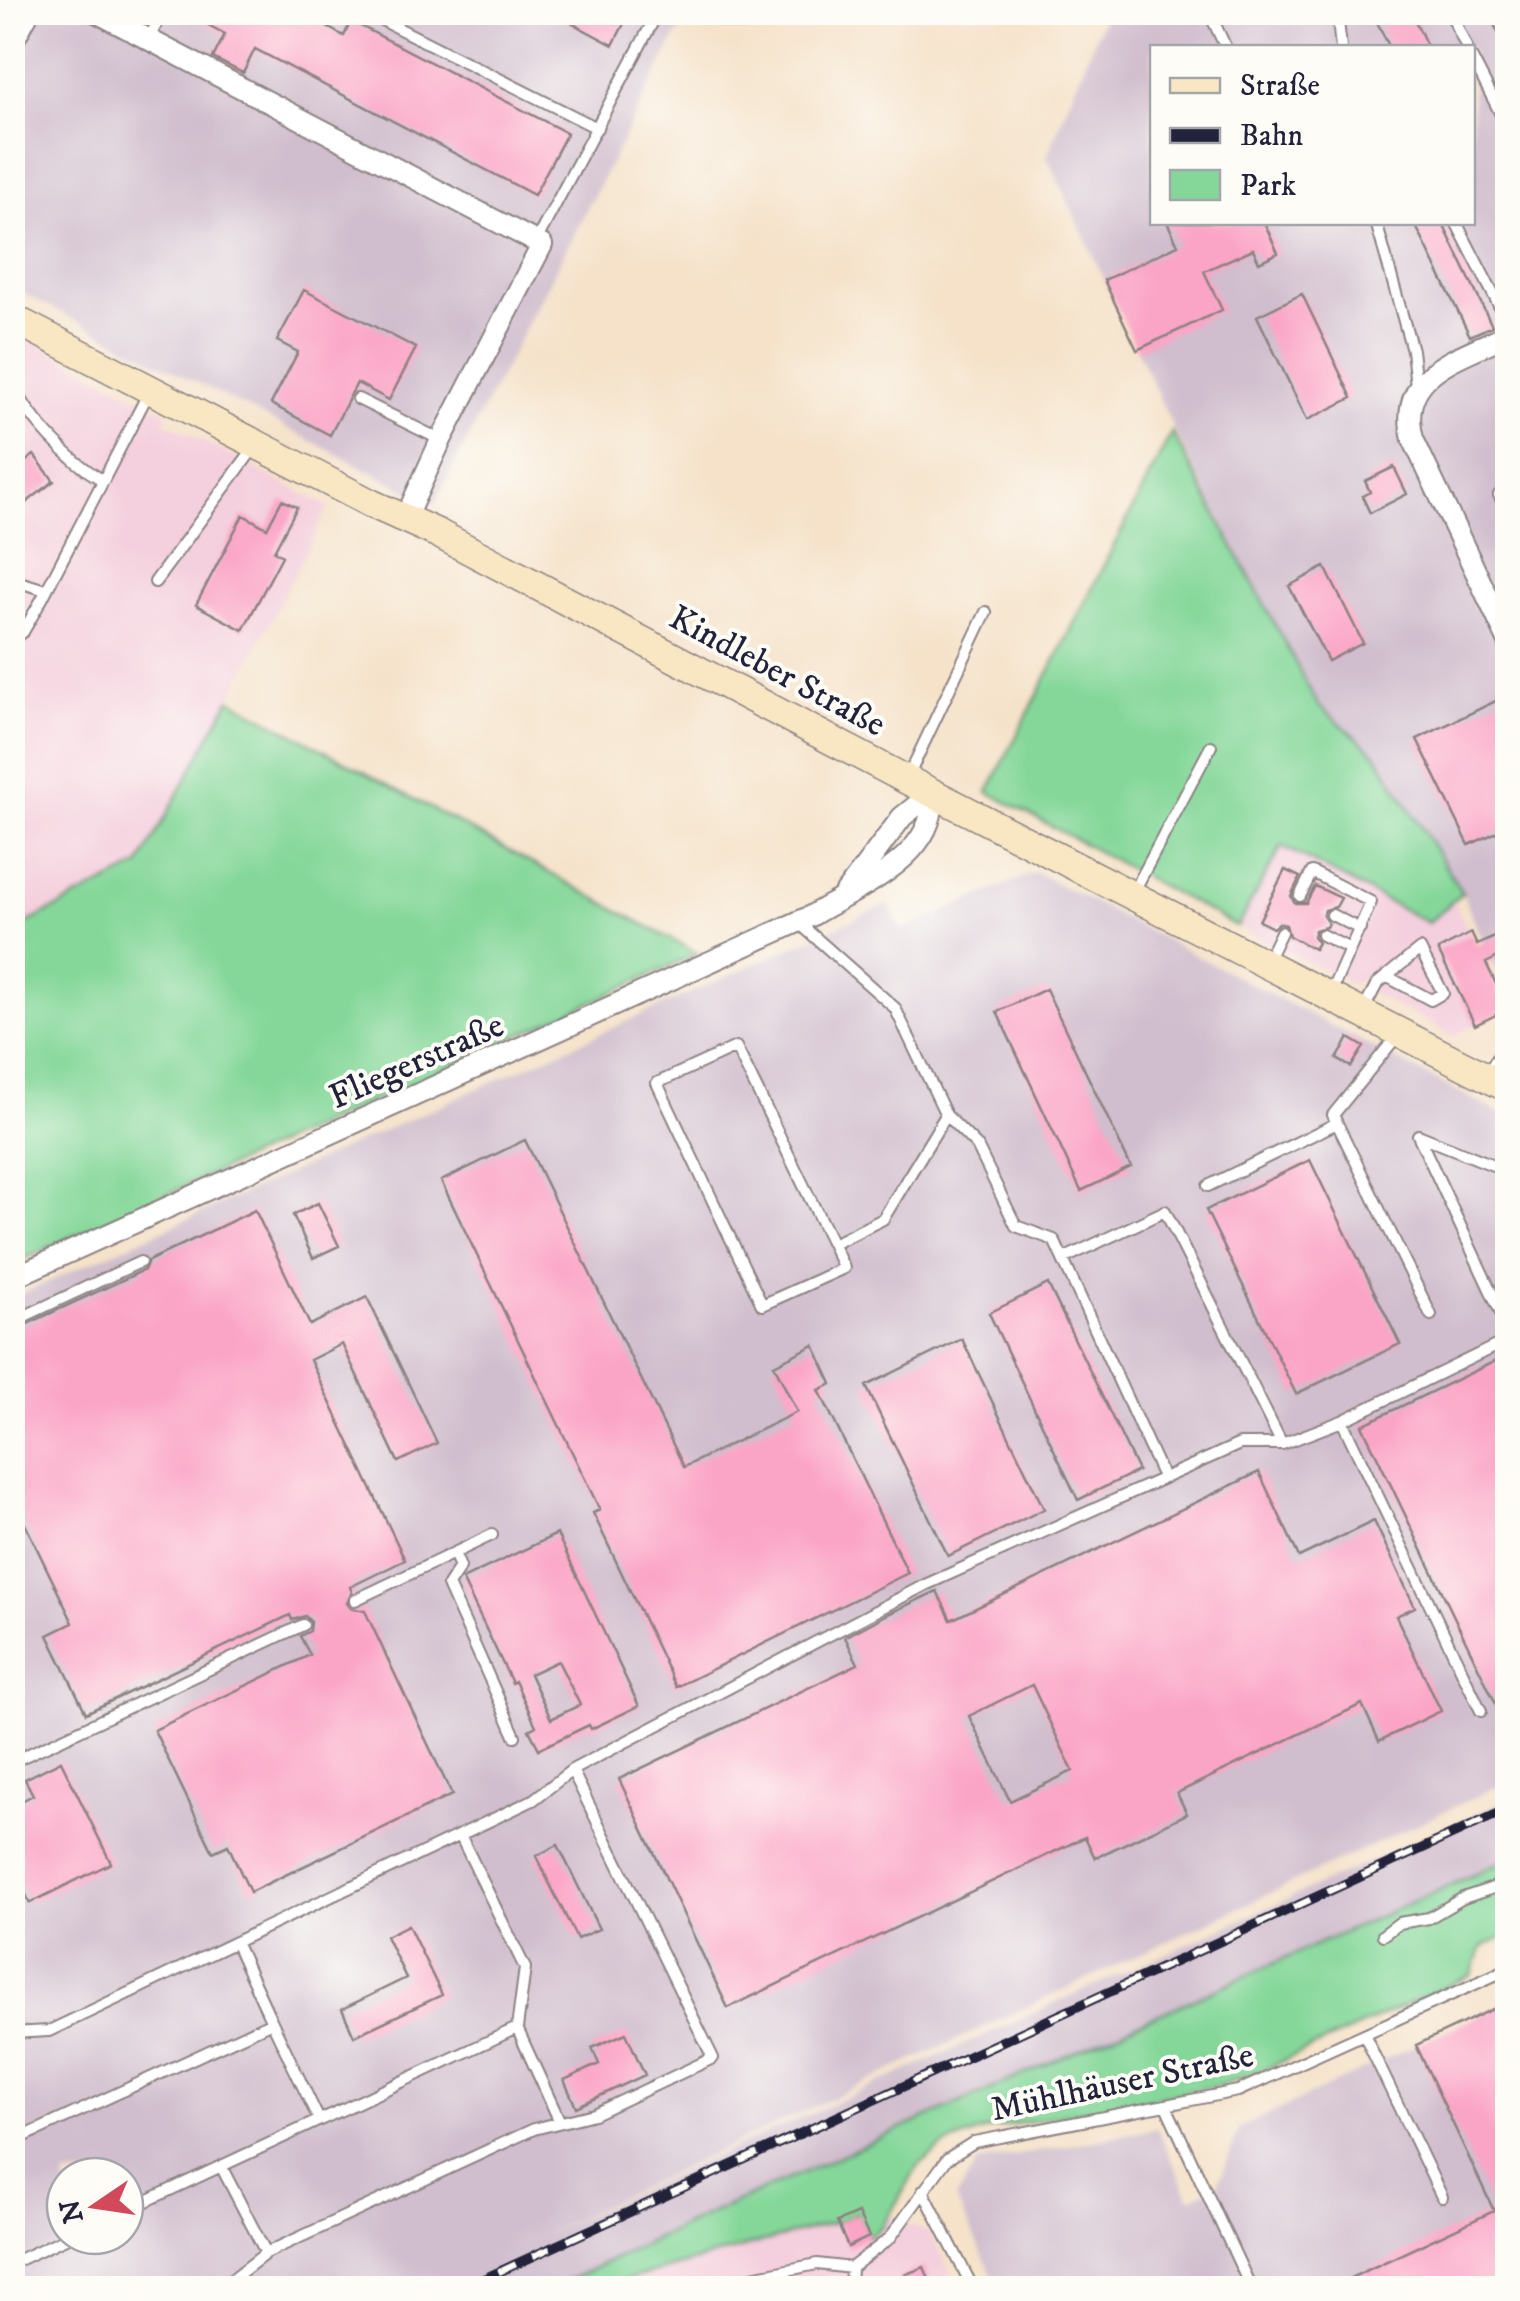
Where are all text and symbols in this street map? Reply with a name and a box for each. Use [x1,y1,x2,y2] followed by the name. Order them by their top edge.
[1150,45,1475,225] legend
[1240,68,1320,105] text: Straße
[1240,118,1303,155] text: Bahn
[1240,168,1296,205] text: Park
[661,596,893,747] street label: Kindleber Straße
[323,1004,511,1120] street label: Fliegerstraße
[987,2034,1258,2132] street label: Mühlhäuser Straße
[45,2156,145,2256] north arrow
[52,2196,92,2226] text: N

